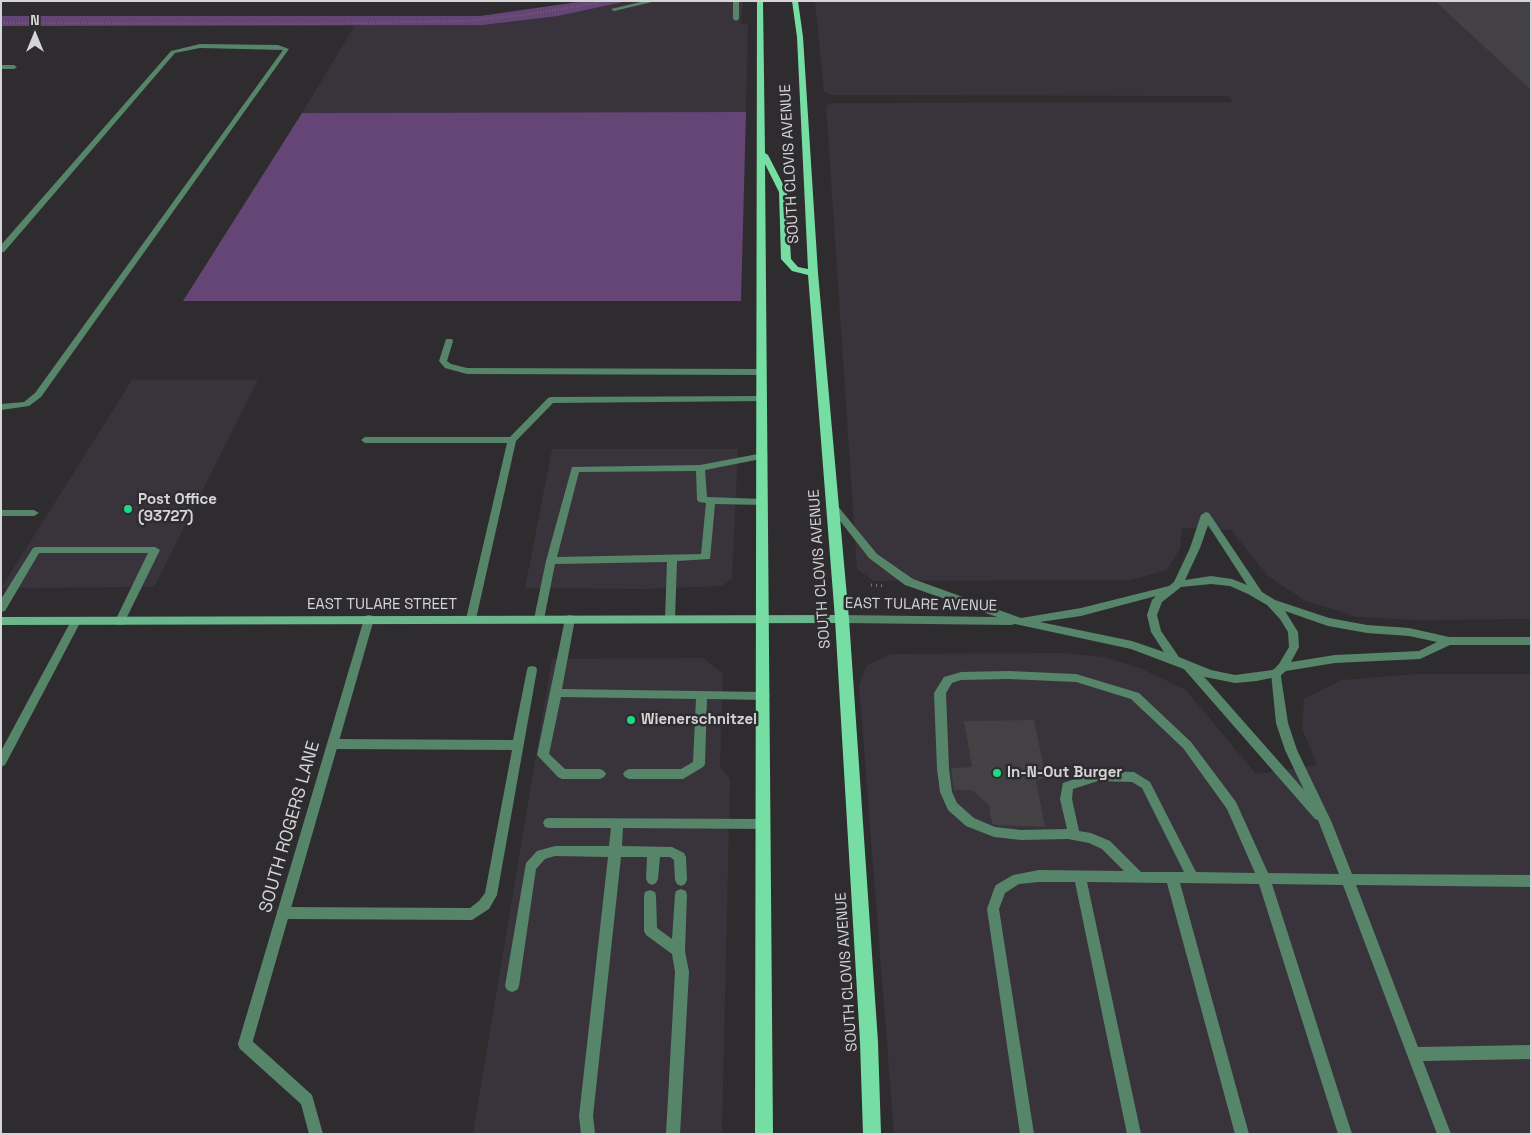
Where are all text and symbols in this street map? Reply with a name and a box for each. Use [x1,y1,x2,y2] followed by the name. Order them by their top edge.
[10,10,60,60] north arrow
[30,11,40,29] text: N
[777,84,803,244] street label: SOUTH CLOVIS AVENUE
[805,489,835,649] street label: SOUTH CLOVIS AVENUE
[138,491,217,526] place label: Post Office (93727)
[122,503,134,515] marker: Post Office (93727)
[845,595,997,615] street label: EAST TULARE AVENUE
[307,596,457,614] street label: EAST TULARE STREET
[641,711,757,729] place label: Wienerschnitzel
[625,714,637,726] marker: Wienerschnitzel
[255,739,325,915] street label: SOUTH ROGERS LANE
[1007,764,1122,782] place label: In-N-Out Burger
[991,767,1003,779] marker: In-N-Out Burger
[832,892,862,1052] street label: SOUTH CLOVIS AVENUE

